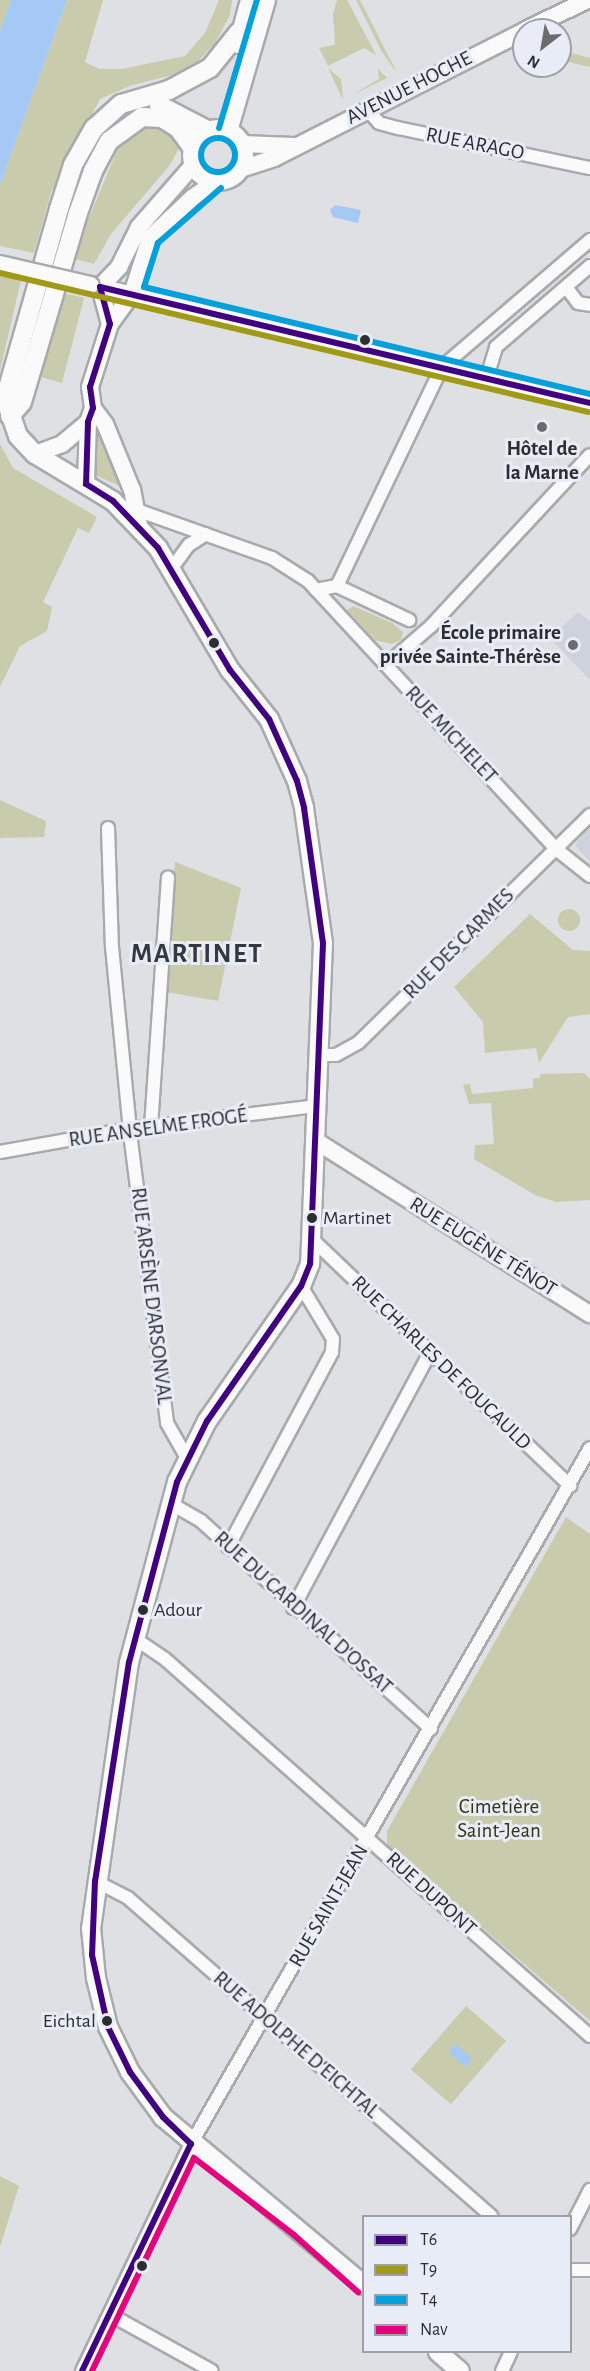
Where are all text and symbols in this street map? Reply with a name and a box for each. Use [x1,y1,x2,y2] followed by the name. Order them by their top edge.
[512,18,572,78] north arrow
[342,46,476,130] street label: AVENUE HOCHE
[525,52,543,71] text: N
[424,122,526,166] street label: RUE ARAGO
[359,334,371,346] unlabelled marker
[535,420,549,434] marker: Hôtel de la Marne
[505,436,579,486] place label: Hôtel de la Marne
[380,620,561,670] place label: École primaire privée Sainte-Thérèse
[208,637,220,649] unlabelled marker
[566,638,580,652] marker: École primaire privée Sainte-Thérèse
[399,681,503,789] street label: RUE MICHELET
[398,883,520,1005] street label: RUE DES CARMES
[131,938,263,970] district label: MARTINET
[67,1103,249,1153] street label: RUE ANSELME FROGÉ
[125,1186,177,1406] street label: RUE ARSÈNE D'ARSONVAL
[405,1192,561,1302] street label: RUE EUGÈNE TÉNOT
[323,1206,391,1230] place label: Martinet
[306,1212,318,1224] marker: Martinet
[346,1271,536,1455] street label: RUE CHARLES DE FOUCAULD
[209,1526,397,1700] street label: RUE DU CARDINAL D'OSSAT
[154,1598,202,1622] place label: Adour
[137,1604,149,1616] marker: Adour
[457,1794,541,1844] park label: Cimetière Saint-Jean
[284,1840,374,1972] street label: RUE SAINT-JEAN
[380,1847,482,1941] street label: RUE DUPONT
[208,1966,384,2124] street label: RUE ADOLPHE D'EICHTAL
[43,2009,96,2033] place label: Eichtal
[101,2015,113,2027] marker: Eichtal
[362,2215,572,2353] legend
[420,2231,437,2249] text: T6
[136,2260,148,2272] unlabelled marker
[420,2261,437,2279] text: T9
[420,2291,437,2309] text: T4
[420,2321,448,2339] text: Nav

